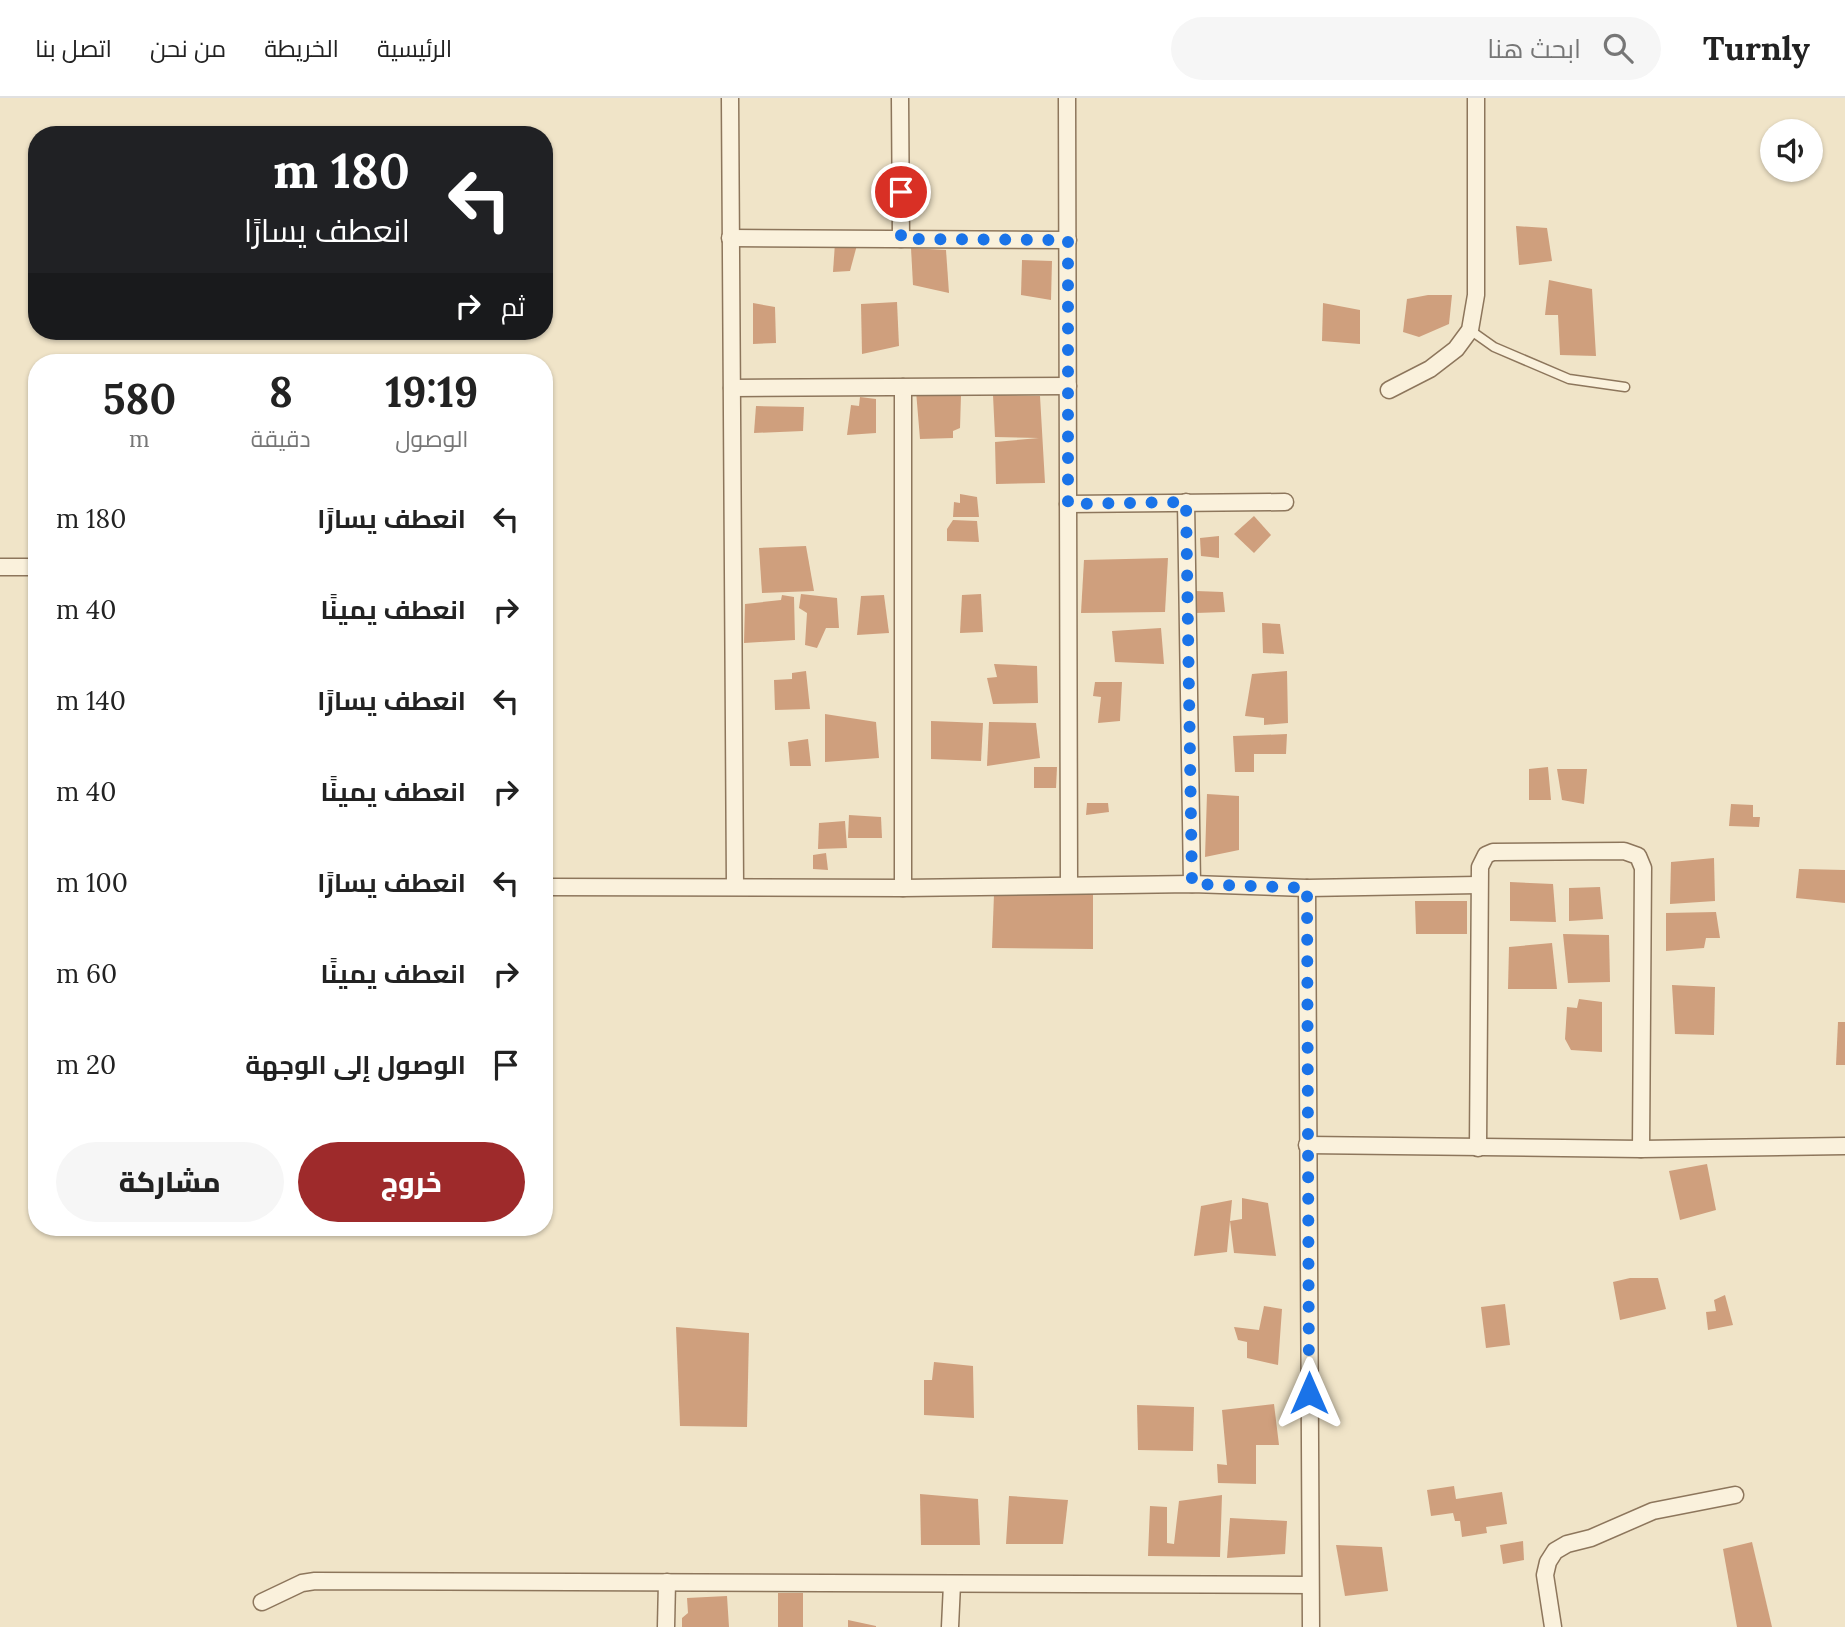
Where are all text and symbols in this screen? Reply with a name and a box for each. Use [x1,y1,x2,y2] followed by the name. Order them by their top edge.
[1171,17,1661,80] search box
[1703,27,1810,69] text: Turnly
[1599,29,1637,67] icon: search
[1487,32,1581,65] text: ابحث هنا
[35,33,112,64] text: اتصل بنا
[150,33,226,64] text: من نحن
[264,33,339,64] text: الخريطة
[377,33,452,64] text: الرئيسية
[1760,119,1823,182] map controls
[1760,119,1823,182] button: sound
[273,139,410,201] text: 180 m
[434,154,525,245] icon: left
[871,162,931,222] pin
[882,173,920,211] icon: arrive
[244,210,410,251] text: انعطف يسارًا
[449,287,487,325] icon: right
[501,290,525,323] text: ثم
[269,365,293,419] text: 8
[385,365,478,419] text: 19:19
[103,372,176,426] text: 580
[129,424,150,453] text: m
[251,424,311,453] text: دقيقة
[395,424,468,453] text: الوصول
[487,500,525,538] icon: left
[56,502,126,535] text: 180 m
[317,502,466,535] text: انعطف يسارًا
[487,591,525,629] icon: right
[56,593,116,626] text: 40 m
[321,593,466,626] text: انعطف يمينًا
[487,682,525,720] icon: left
[56,684,126,717] text: 140 m
[317,684,466,717] text: انعطف يسارًا
[487,773,525,811] icon: right
[56,775,116,808] text: 40 m
[321,775,466,808] text: انعطف يمينًا
[487,864,525,902] icon: left
[56,866,128,899] text: 100 m
[317,866,466,899] text: انعطف يسارًا
[487,955,525,993] icon: right
[56,957,117,990] text: 60 m
[321,957,466,990] text: انعطف يمينًا
[487,1046,525,1084] icon: arrive
[56,1048,116,1081] text: 20 m
[245,1048,466,1081] text: الوصول إلى الوجهة
[56,1142,284,1222] button: مشاركة
[298,1142,525,1222] button: خروج
[1272,1356,1346,1430] position arrow

